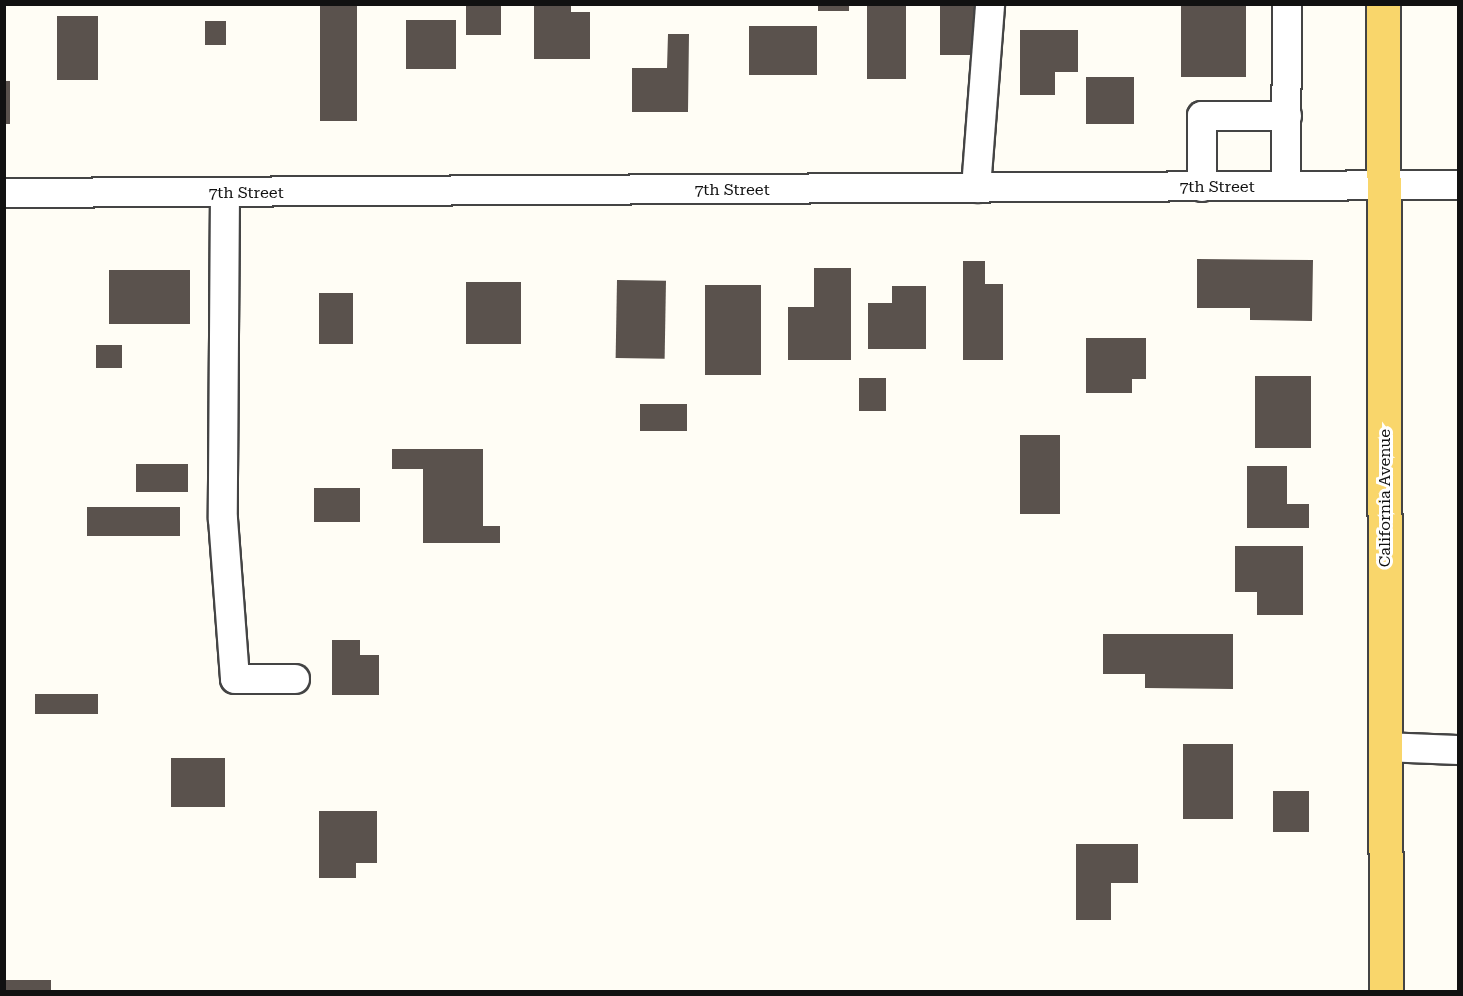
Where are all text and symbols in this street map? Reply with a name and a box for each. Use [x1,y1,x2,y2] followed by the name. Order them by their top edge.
[1179,177,1255,197] street label: 7th Street
[694,180,770,200] street label: 7th Street
[208,183,284,203] street label: 7th Street
[1375,429,1395,567] street label: California Avenue

